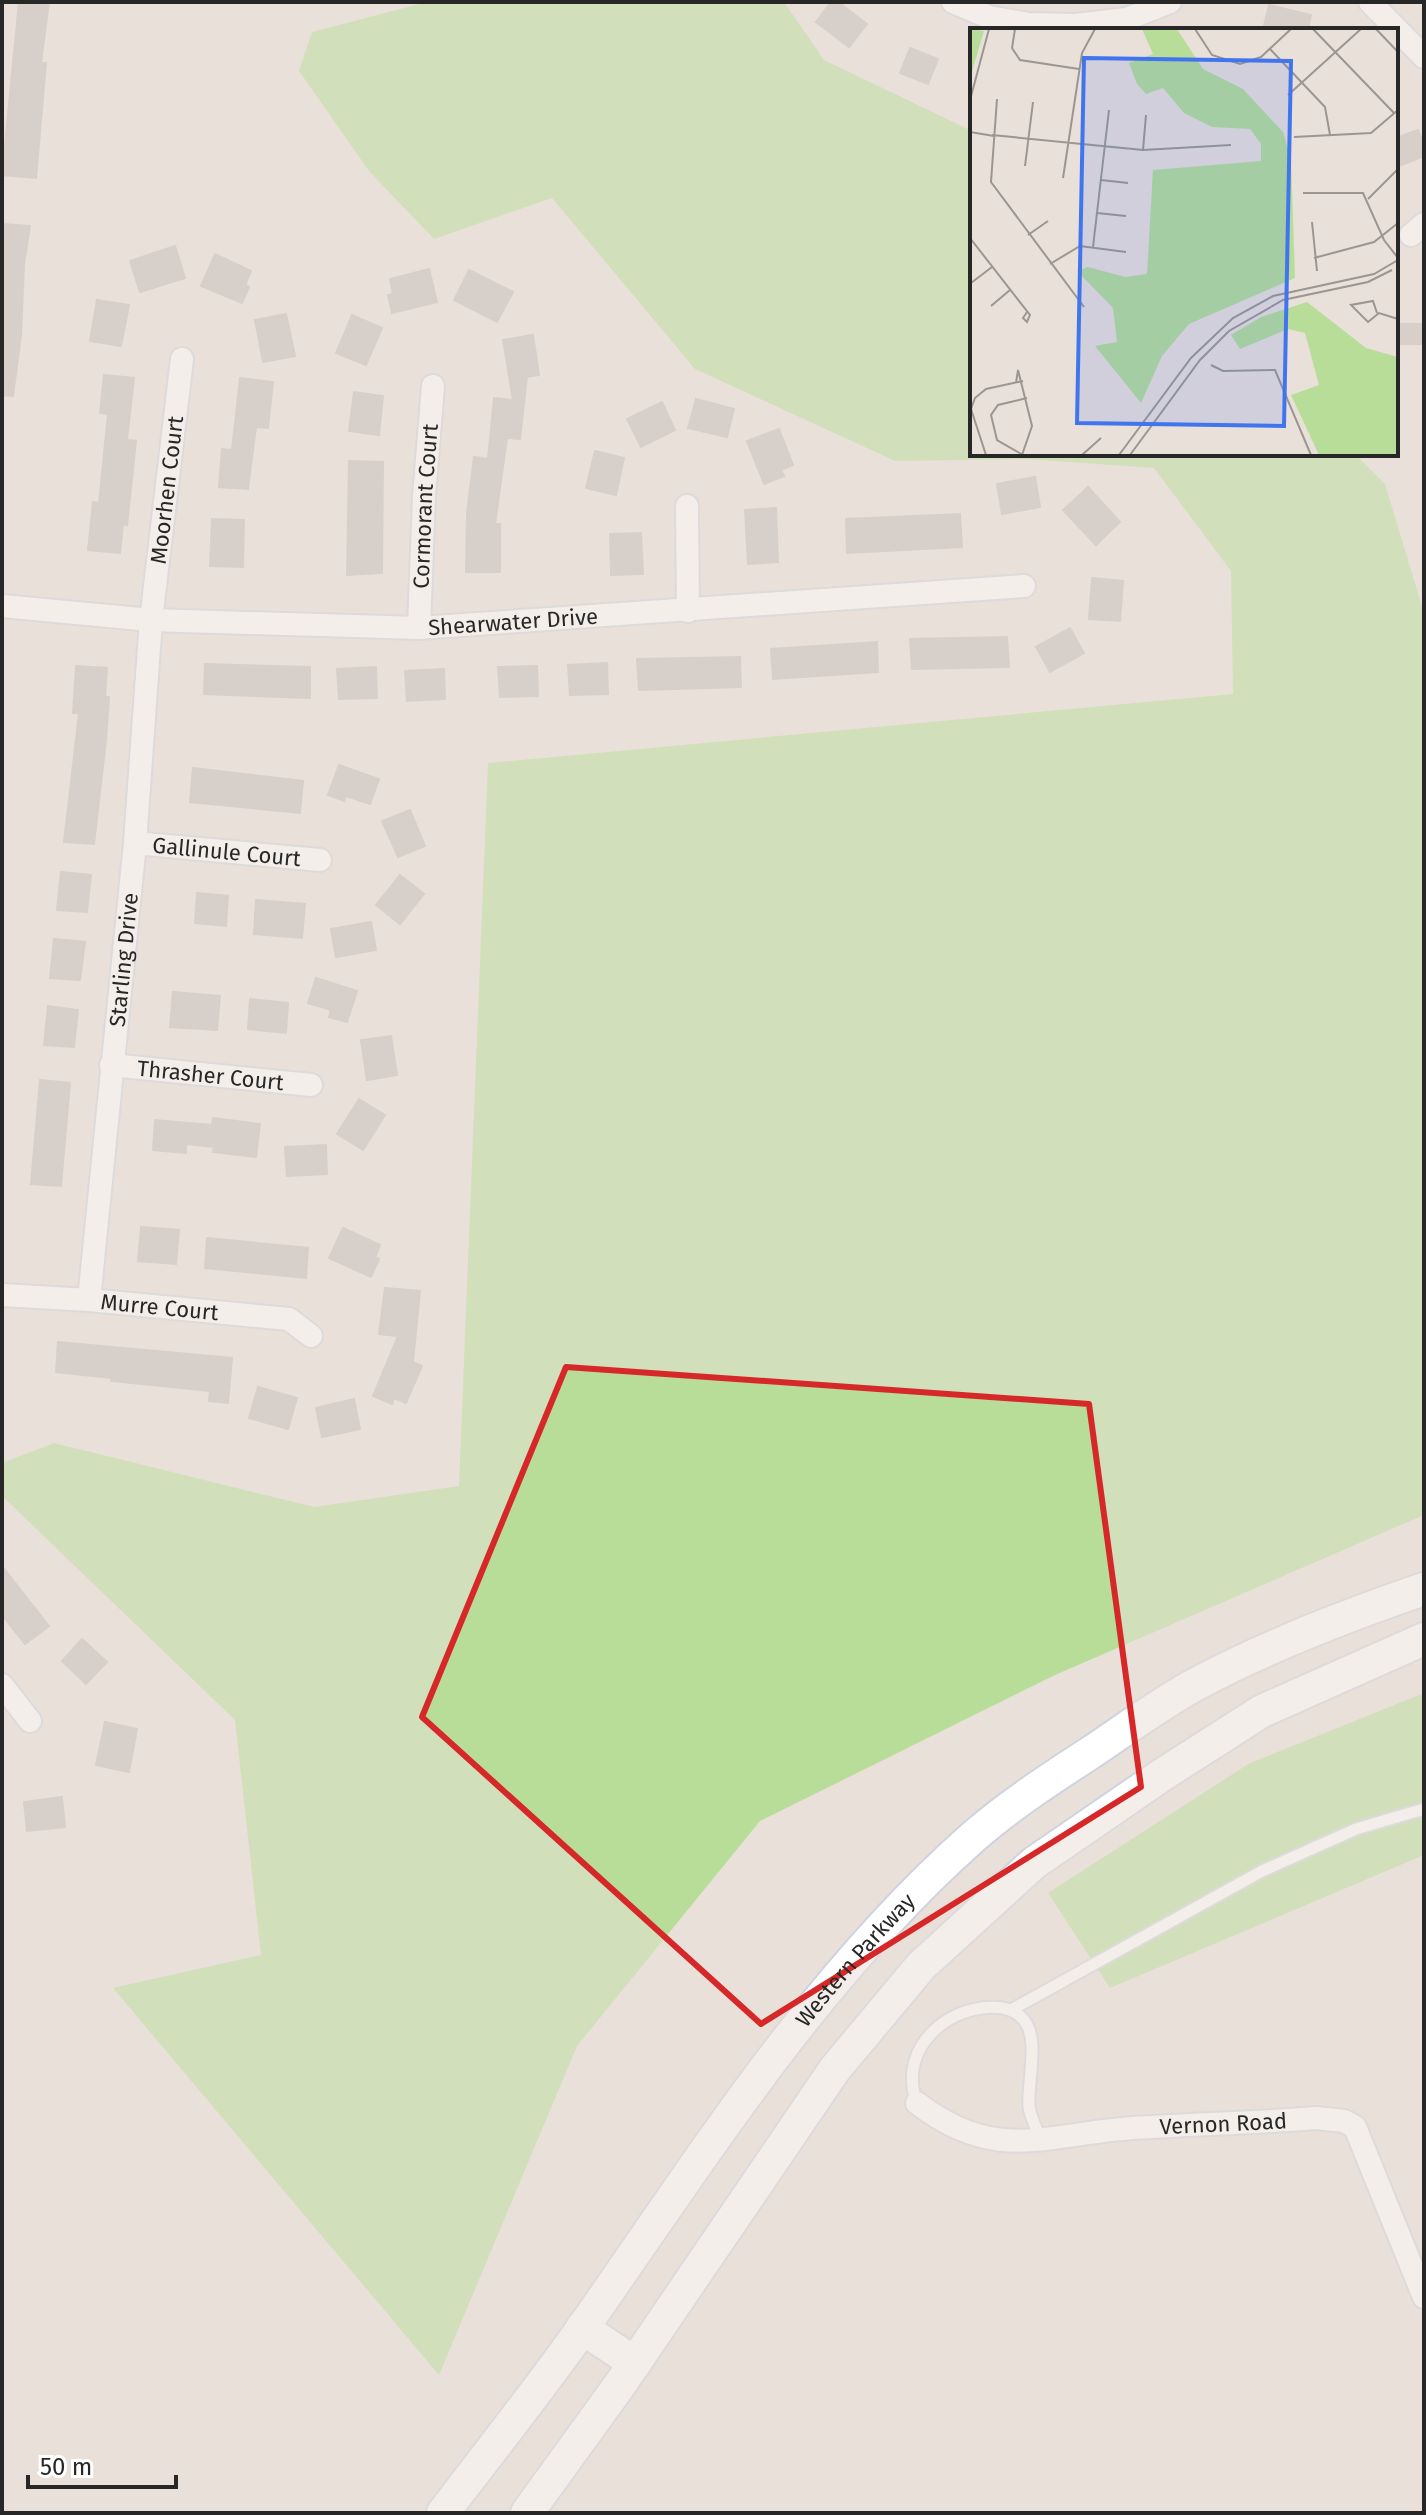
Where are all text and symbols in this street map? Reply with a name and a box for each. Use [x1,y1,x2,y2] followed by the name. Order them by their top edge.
[970,28,1398,456] inset map
[145,414,189,565] street label: Moorhen Court
[407,423,444,589] street label: Cormorant Court
[427,603,599,641] street label: Shearwater Drive
[151,832,302,872] street label: Gallinule Court
[104,891,144,1028] street label: Starling Drive
[136,1055,285,1096] street label: Thrasher Court
[99,1288,220,1326] street label: Murre Court
[790,1888,921,2032] street label: Western Parkway
[1159,2107,1288,2140] street label: Vernon Road
[28,2439,176,2489] scale bar
[40,2453,92,2481] text: 50 m

